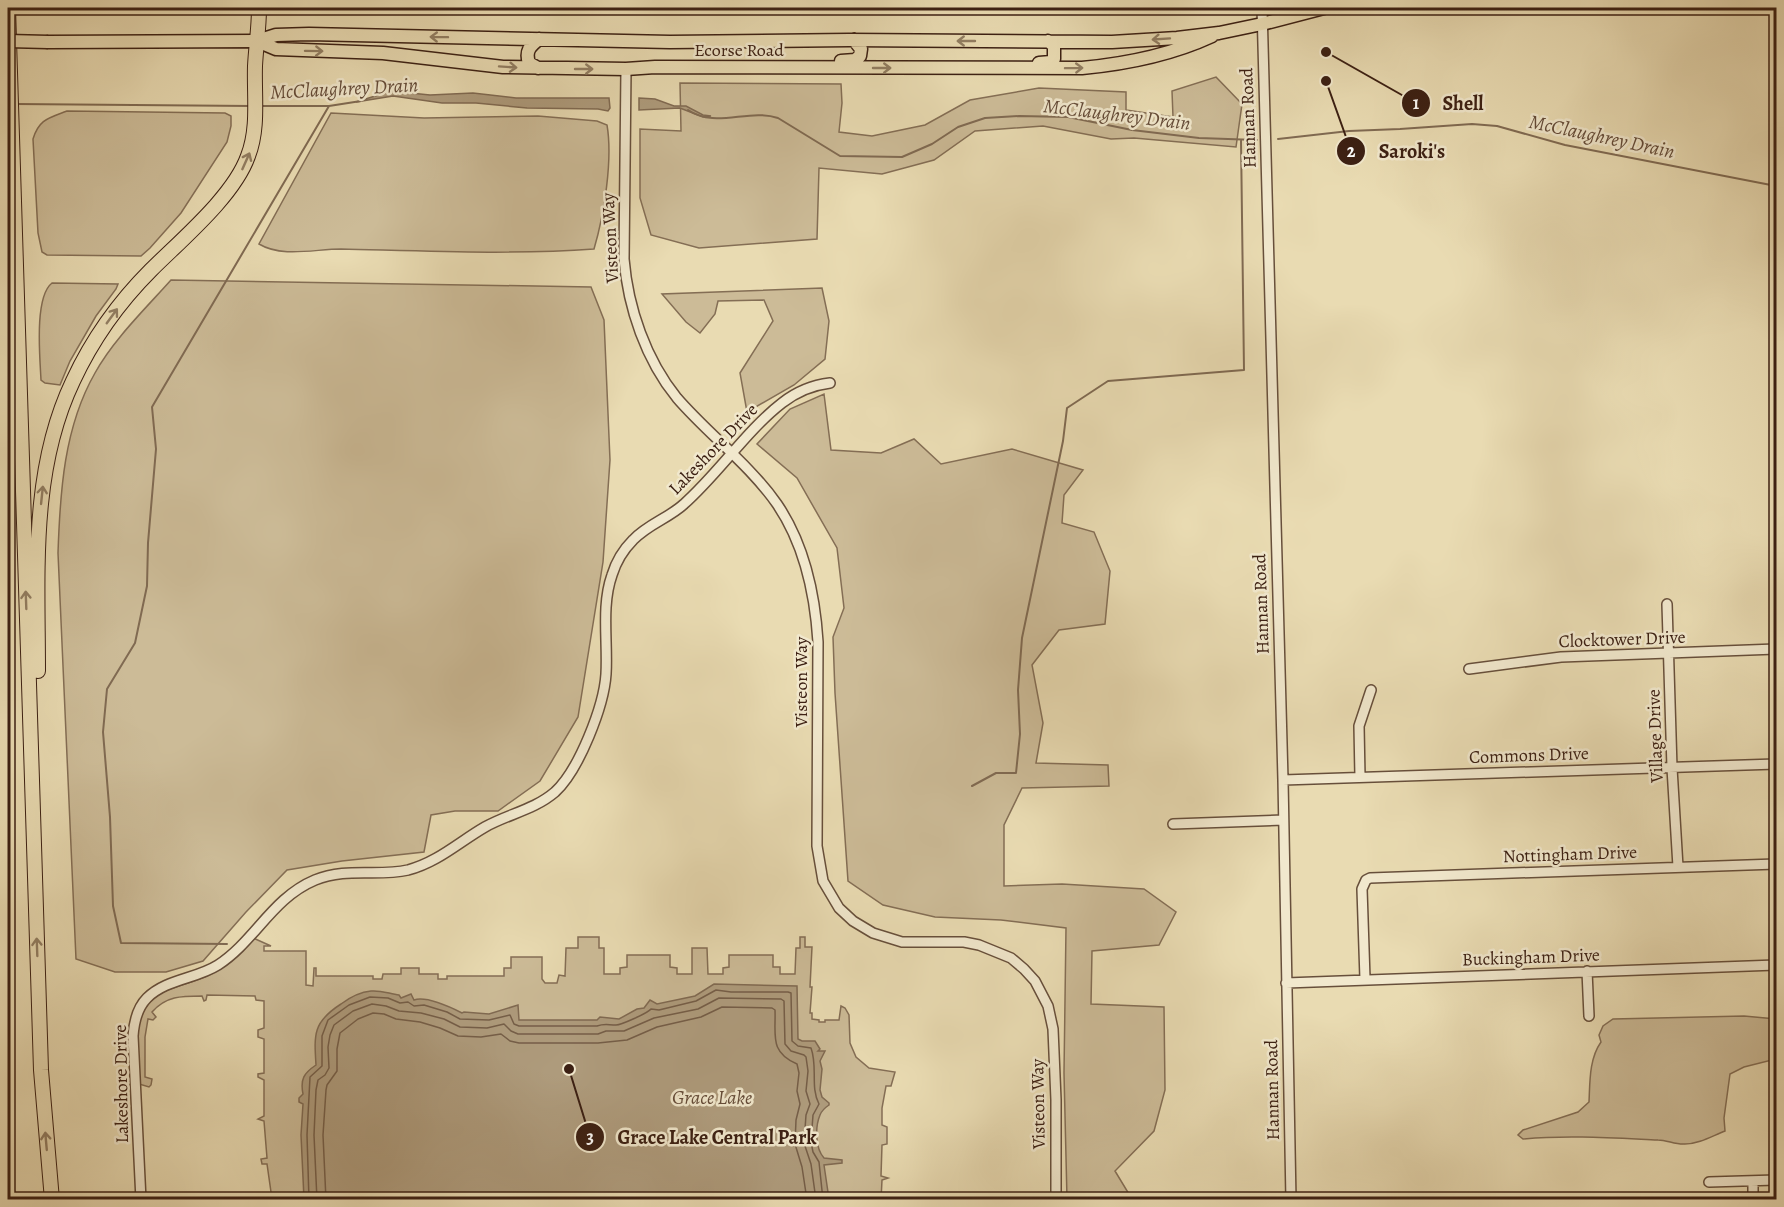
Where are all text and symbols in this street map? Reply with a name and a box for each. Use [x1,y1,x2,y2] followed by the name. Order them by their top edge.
[429,31,449,42] one-way arrow
[1151,34,1171,45] one-way arrow
[956,35,976,47] one-way arrow
[694,38,784,62] street label: Ecorse Road
[303,45,323,56] one-way arrow
[497,62,517,73] one-way arrow
[871,62,891,74] one-way arrow
[1063,62,1083,74] one-way arrow
[573,63,593,75] one-way arrow
[1234,67,1262,169] street label: Hannan Road
[269,71,419,106] water label: McClaughrey Drain
[1401,84,1496,122] callout: Shell
[1442,90,1484,117] text: Shell
[1413,91,1420,115] text: 1
[1042,92,1192,137] water label: McClaughrey Drain
[1527,108,1677,165] water label: McClaughrey Drain
[1336,132,1457,170] callout: Saroki's
[1379,138,1445,165] text: Saroki's
[1347,139,1356,163] text: 2
[241,152,252,170] one-way arrow
[596,191,624,285] street label: Visteon Way
[106,308,118,324] one-way arrow
[663,398,763,500] street label: Lakeshore Drive
[36,486,47,505] one-way arrow
[1247,553,1275,655] street label: Hannan Road
[21,590,32,610] one-way arrow
[1558,625,1686,653] street label: Clocktower Drive
[789,636,813,728] street label: Visteon Way
[1641,689,1669,784] street label: Village Drive
[1469,741,1589,769] street label: Commons Drive
[1502,840,1638,868] street label: Nottingham Drive
[32,937,43,957] one-way arrow
[1462,943,1600,971] street label: Buckingham Drive
[108,1024,134,1144] street label: Lakeshore Drive
[1259,1039,1285,1141] street label: Hannan Road
[1025,1058,1051,1150] street label: Visteon Way
[672,1084,752,1111] water label: Grace Lake
[575,1118,828,1156] callout: Grace Lake Central Park
[617,1124,817,1151] text: Grace Lake Central Park
[586,1125,594,1149] text: 3
[40,1132,51,1152] one-way arrow

